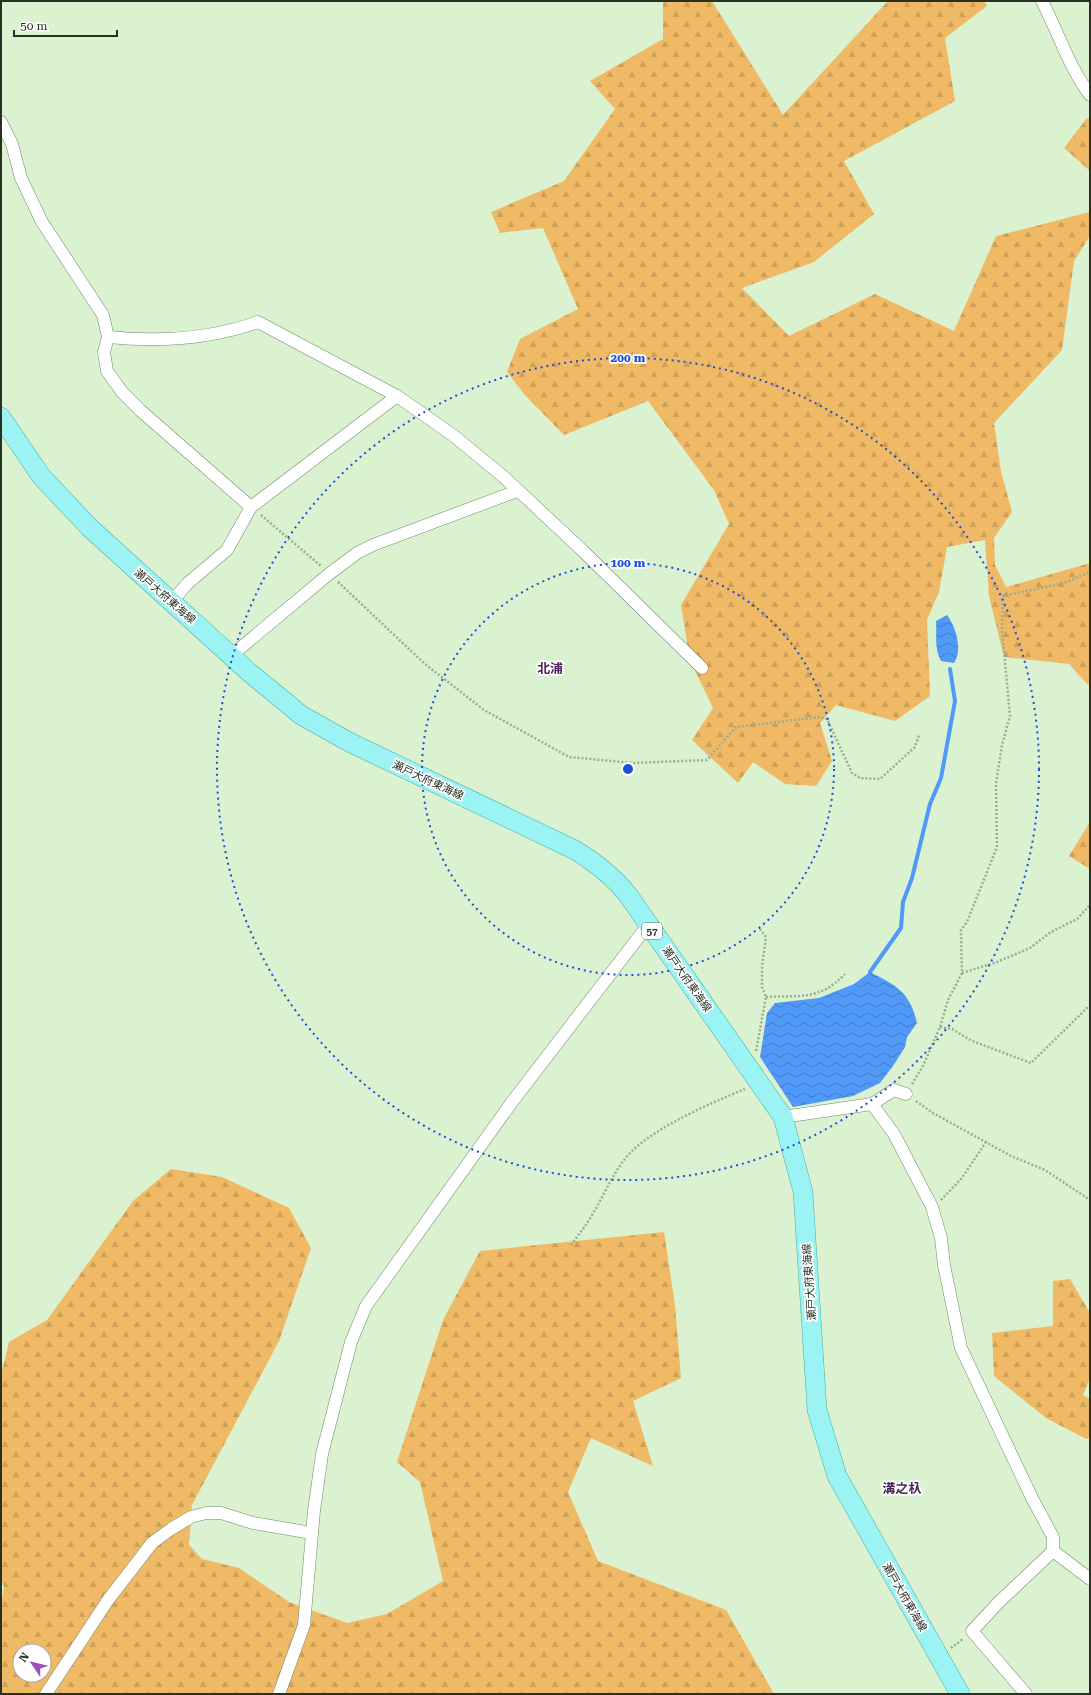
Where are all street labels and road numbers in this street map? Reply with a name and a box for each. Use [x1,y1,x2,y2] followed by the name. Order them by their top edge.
[131,566,198,627] street label: 瀬戸大府東海線
[390,758,465,803] street label: 瀬戸大府東海線
[642,923,662,939] road number: 57
[659,944,714,1015] street label: 瀬戸大府東海線
[800,1243,819,1321] street label: 瀬戸大府東海線
[880,1561,929,1634] street label: 瀬戸大府東海線

